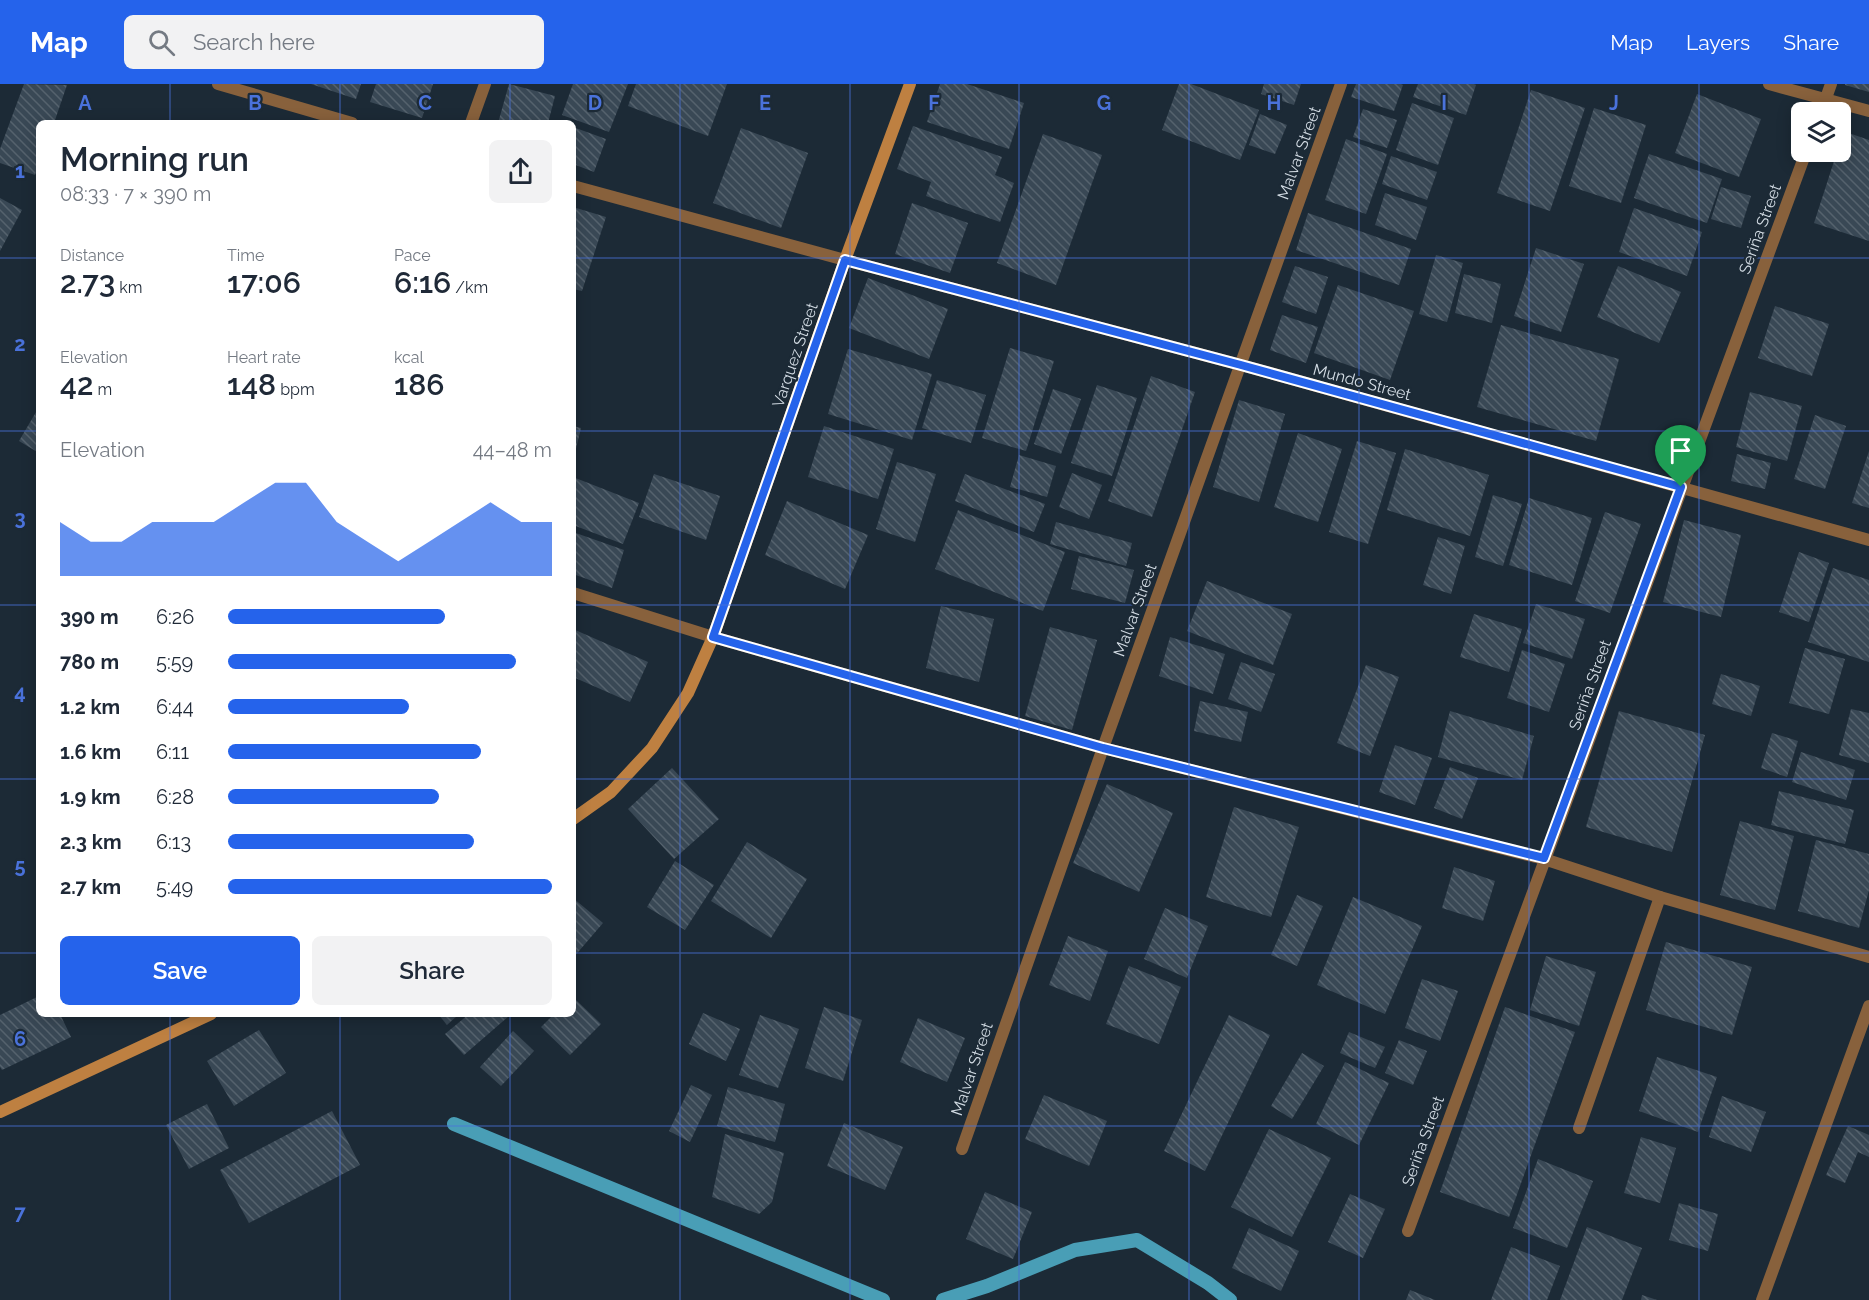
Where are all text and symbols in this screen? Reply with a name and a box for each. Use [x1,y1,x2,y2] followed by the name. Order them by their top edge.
[124,15,544,69] search box
[30,26,88,59] text: Map
[145,26,178,59] icon: search
[193,29,315,55] text: Search here
[1610,30,1653,55] text: Map
[1686,30,1750,55] text: Layers
[1783,30,1839,55] text: Share
[78,91,92,115] text: A
[248,91,262,115] text: B
[418,91,432,115] text: C
[588,91,602,115] text: D
[759,91,771,115] text: E
[928,91,940,115] text: F
[1097,91,1111,115] text: G
[1267,91,1281,115] text: H
[1441,91,1447,115] text: I
[1609,91,1619,115] text: J
[1791,102,1851,162] map controls
[1791,102,1851,162] button: layers
[1273,103,1325,202] street label: Malvar Street
[60,140,249,179] text: Morning run
[489,140,552,203] button: share
[15,159,25,183] text: 1
[1735,181,1785,277] street label: Seriña Street
[60,182,211,206] text: 08:33 · 7 × 390 m
[60,246,124,265] text: Distance
[227,246,264,265] text: Time
[394,246,431,265] text: Pace
[60,265,115,300] text: 2.73
[227,265,301,300] text: 17:06
[394,265,451,300] text: 6:16
[115,278,142,297] text: km
[451,278,488,297] text: /km
[768,300,822,410] street label: Varquez Street
[14,332,26,356] text: 2
[60,348,128,367] text: Elevation
[227,348,301,367] text: Heart rate
[394,348,424,367] text: kcal
[1311,360,1414,404] street label: Mundo Street
[60,367,93,402] text: 42
[227,367,276,402] text: 148
[394,367,444,402] text: 186
[93,380,112,399] text: m
[276,380,315,399] text: bpm
[1655,425,1706,487] pin
[1664,434,1697,467] icon: arrive
[60,438,145,462] text: Elevation
[473,438,552,462] text: 44–48 m
[14,506,26,530] text: 3
[1109,560,1161,659] street label: Malvar Street
[60,605,119,629] text: 390 m
[156,605,194,629] text: 6:26
[1565,637,1615,733] street label: Seriña Street
[60,650,119,674] text: 780 m
[156,650,193,674] text: 5:59
[14,680,26,704] text: 4
[60,695,120,719] text: 1.2 km
[156,695,194,719] text: 6:44
[60,740,121,764] text: 1.6 km
[156,740,189,764] text: 6:11
[60,785,121,809] text: 1.9 km
[156,785,194,809] text: 6:28
[60,830,122,854] text: 2.3 km
[156,830,191,854] text: 6:13
[14,854,26,878] text: 5
[60,875,121,899] text: 2.7 km
[156,875,193,899] text: 5:49
[60,936,300,1005] button: Save
[312,936,552,1005] button: Share
[947,1019,997,1118] street label: Malvar Street
[14,1027,26,1051] text: 6
[1398,1093,1448,1189] street label: Seriña Street
[14,1201,26,1225] text: 7

